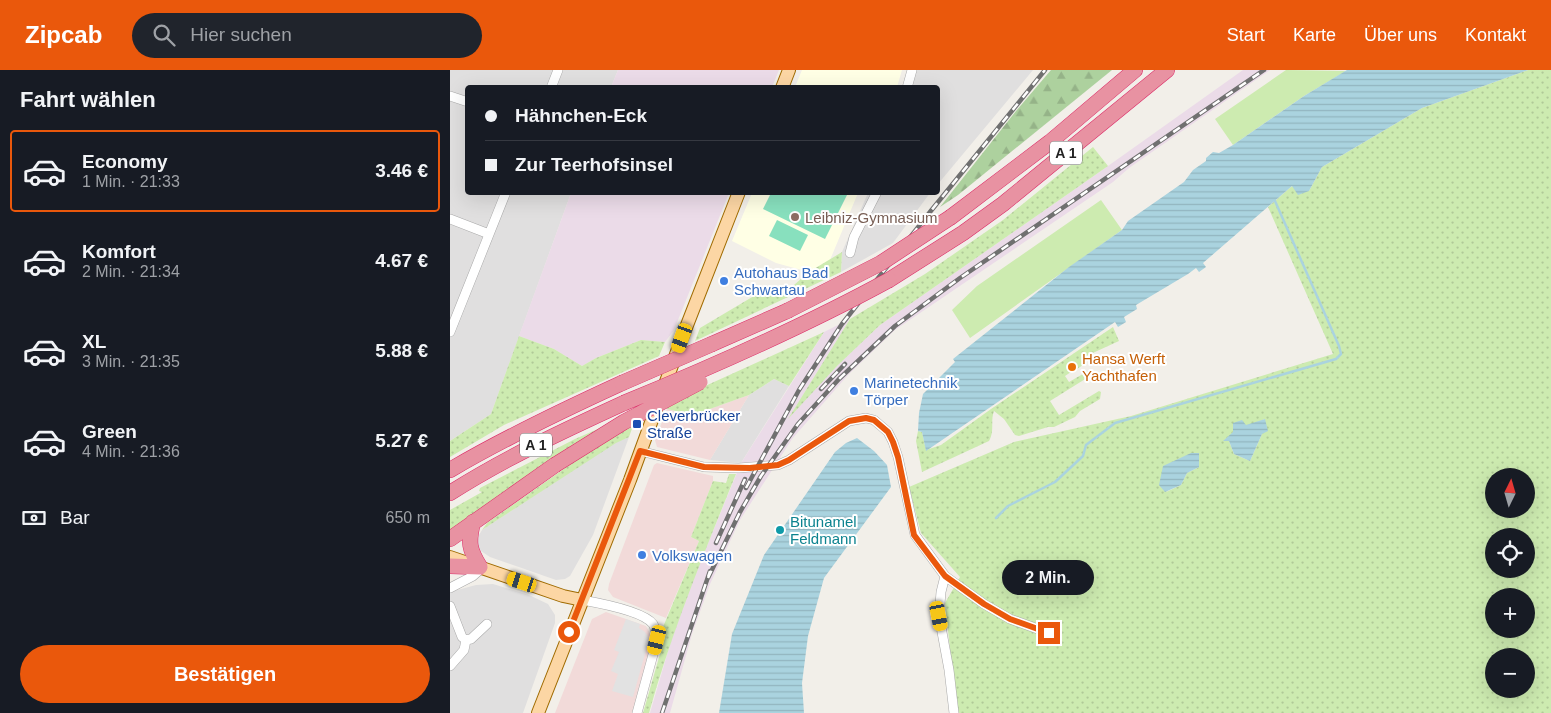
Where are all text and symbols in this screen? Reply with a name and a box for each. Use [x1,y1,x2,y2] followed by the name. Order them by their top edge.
[132,13,482,58] search box
[25,21,102,48] text: Zipcab
[150,21,178,49] icon: search
[190,24,292,45] text: Hier suchen
[1227,25,1265,45] text: Start
[1293,25,1336,45] text: Karte
[1364,25,1437,45] text: Über uns
[1465,25,1526,45] text: Kontakt
[20,87,156,112] text: Fahrt wählen
[515,105,647,126] text: Hähnchen-Eck
[1050,142,1082,165] road number: A 1
[22,149,67,194] icon: car
[82,151,168,172] text: Economy
[515,154,673,175] text: Zur Teerhofsinsel
[375,160,428,181] text: 3.46 €
[82,173,180,190] text: 1 Min. · 21:33
[805,209,938,226] place label: Leibniz-Gymnasium
[789,211,801,223] marker: Leibniz-Gymnasium
[22,239,67,284] icon: car
[82,241,156,262] text: Komfort
[375,250,428,271] text: 4.67 €
[82,263,180,280] text: 2 Min. · 21:34
[734,264,828,298] place label: Autohaus Bad Schwartau
[718,275,730,287] marker: Autohaus Bad Schwartau
[669,321,694,355] car
[22,329,67,374] icon: car
[82,331,106,352] text: XL
[375,340,428,361] text: 5.88 €
[1082,350,1166,384] place label: Hansa Werft Yachthafen
[82,353,180,370] text: 3 Min. · 21:35
[1066,361,1078,373] marker: Hansa Werft Yachthafen
[864,374,958,408] place label: Marinetechnik Törper
[848,385,860,397] marker: Marinetechnik Törper
[647,407,740,441] place label: Cleverbrücker Straße
[631,418,643,430] marker: Cleverbrücker Straße
[22,419,67,464] icon: car
[82,421,137,442] text: Green
[375,430,428,451] text: 5.27 €
[520,434,552,456] road number: A 1
[82,443,180,460] text: 4 Min. · 21:36
[1485,468,1535,518] north arrow
[1485,468,1535,698] map controls
[20,504,48,532] icon: cash
[60,507,90,528] text: Bar
[386,509,430,526] text: 650 m
[790,513,857,547] place label: Bitunamel Feldmann
[774,524,786,536] marker: Bitunamel Feldmann
[1485,528,1535,578] button: locate
[652,547,732,564] place label: Volkswagen
[636,549,648,561] marker: Volkswagen
[1003,560,1095,596] callout: 2 Min.
[1025,569,1071,586] text: 2 Min.
[505,570,538,594] car
[1485,588,1535,638] button: +
[928,600,949,632] car
[558,621,580,643] route start
[1038,622,1060,644] route end
[646,624,667,656] car
[20,645,430,703] button: Bestätigen
[1485,648,1535,698] button: −

